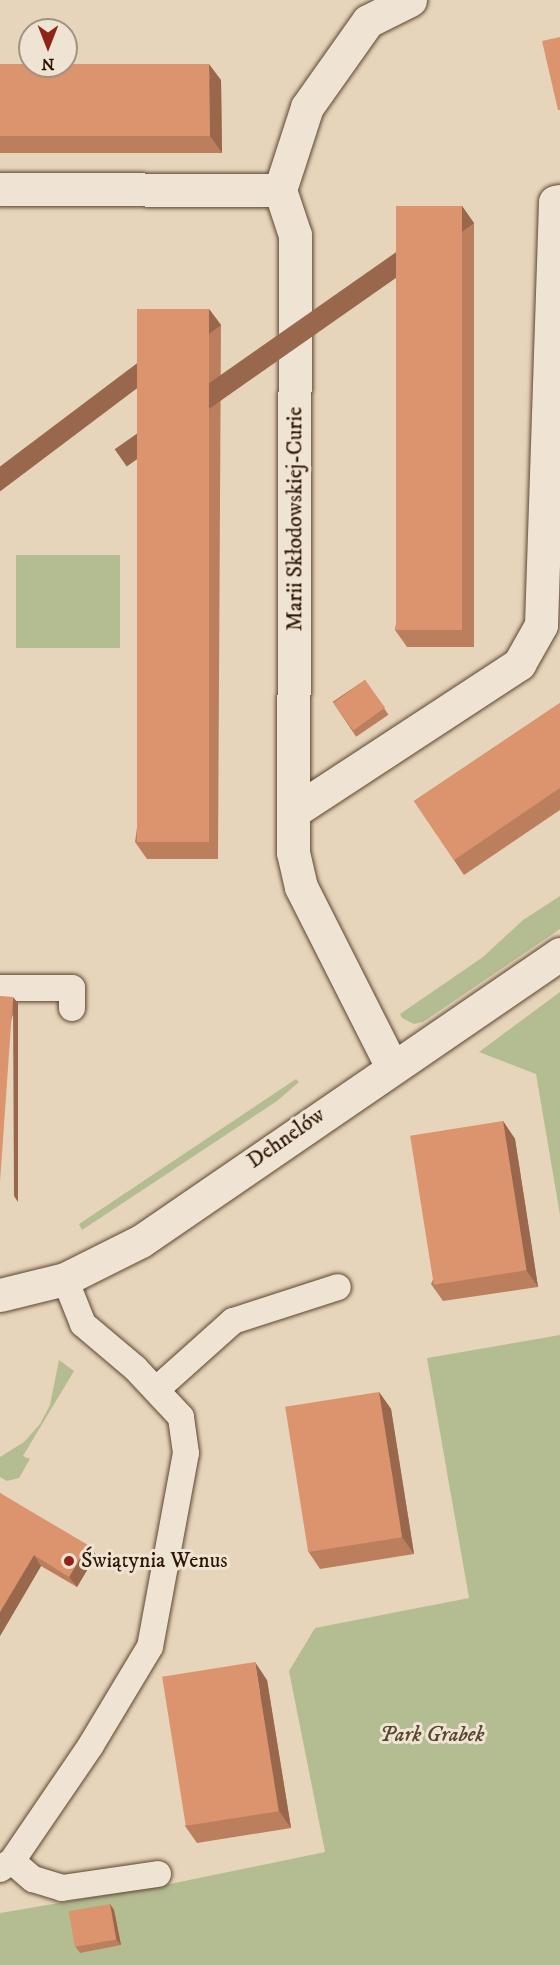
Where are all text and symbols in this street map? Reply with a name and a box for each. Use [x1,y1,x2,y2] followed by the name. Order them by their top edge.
[18,18,78,78] north arrow
[41,54,55,74] text: N
[282,407,308,631] street label: Marii Skłodowskiej-Curie
[242,1102,330,1174] street label: Dehnelów
[81,1548,228,1574] place label: Świątynia Wenus
[62,1554,76,1568] marker: Świątynia Wenus
[380,1722,484,1748] park label: Park Grabek

